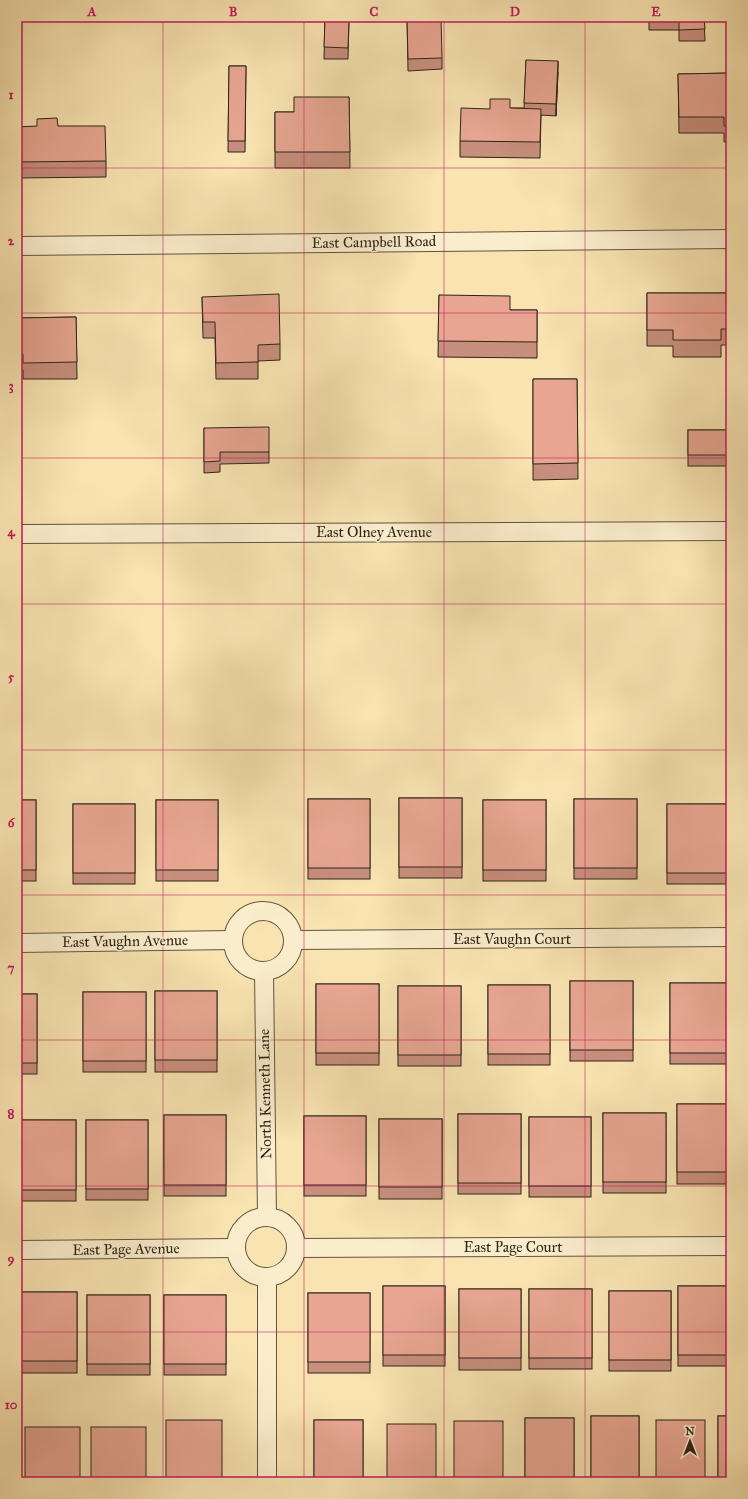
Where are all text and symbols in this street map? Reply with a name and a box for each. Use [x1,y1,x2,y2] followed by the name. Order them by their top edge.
[87,4,97,20] text: A
[229,4,238,20] text: B
[370,4,379,20] text: C
[510,4,520,20] text: D
[651,4,661,20] text: E
[8,87,14,103] text: 1
[312,232,437,252] street label: East Campbell Road
[8,233,15,249] text: 2
[8,378,14,394] text: 3
[316,523,432,541] street label: East Olney Avenue
[7,524,15,540] text: 4
[8,669,15,685] text: 5
[8,815,16,831] text: 6
[453,930,572,948] street label: East Vaughn Court
[62,931,188,951] street label: East Vaughn Avenue
[8,960,15,976] text: 7
[255,1029,275,1159] street label: North Kenneth Lane
[8,1106,15,1122] text: 8
[463,1238,563,1256] street label: East Page Court
[72,1239,180,1259] street label: East Page Avenue
[8,1251,15,1267] text: 9
[5,1397,18,1413] text: 10
[670,1421,710,1461] north arrow
[685,1425,695,1438] text: N

